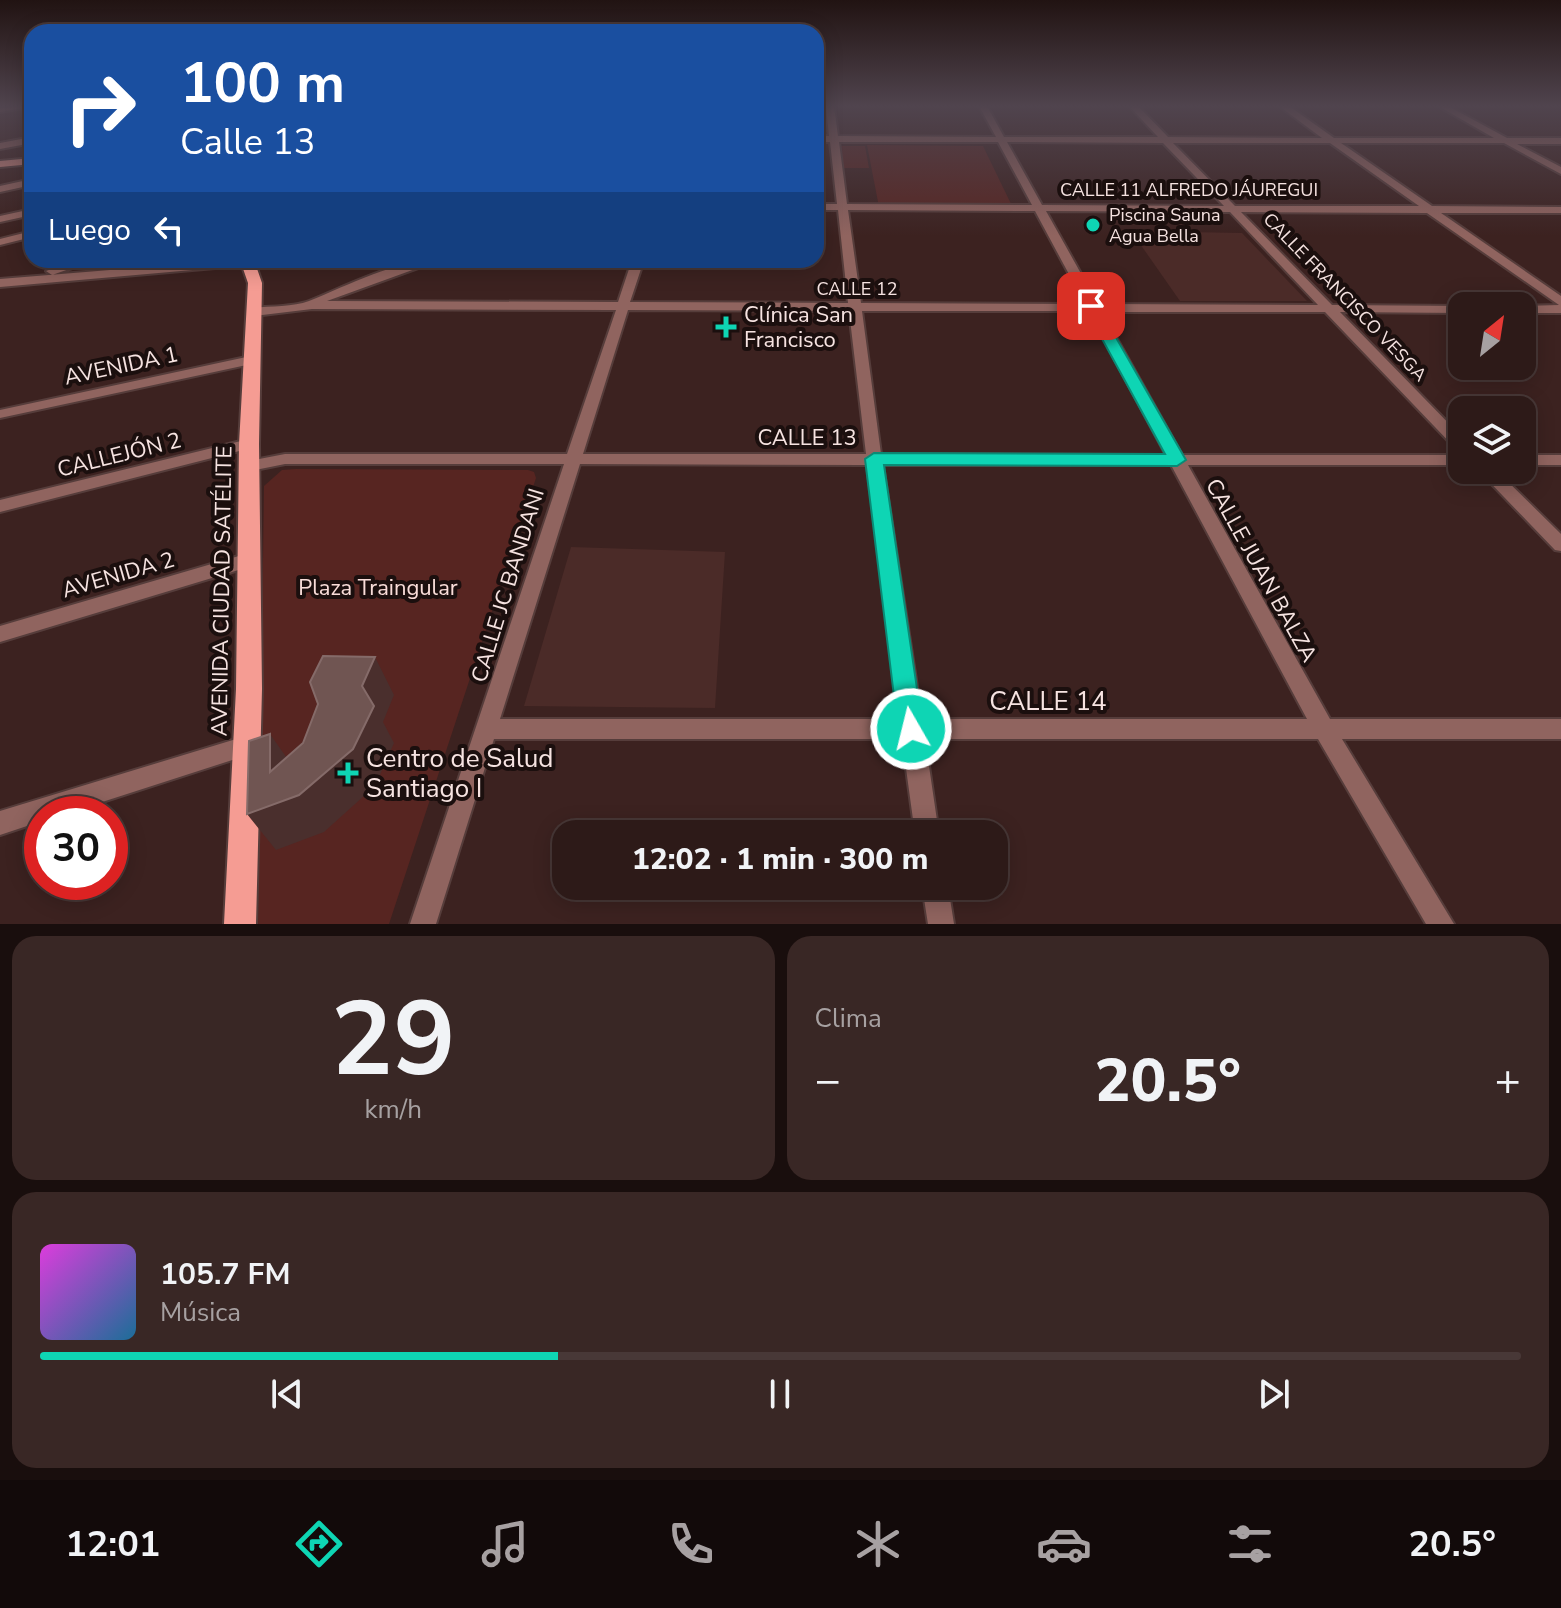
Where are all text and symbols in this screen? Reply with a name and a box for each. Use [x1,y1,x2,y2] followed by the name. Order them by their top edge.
[180,45,345,122] text: 100 m
[48,56,152,160] icon: right
[180,118,315,167] text: Calle 13
[1060,178,1318,202] street label: CALLE 11 ALFREDO JÁUREGUI
[1109,203,1221,248] place label: Piscina Sauna Agua Bella
[147,208,191,252] icon: left
[1258,208,1432,386] street label: CALLE FRANCISCO VESGA
[48,210,131,251] text: Luego
[1084,216,1102,234] marker: Piscina Sauna Agua Bella
[1057,272,1125,340] pin
[816,277,898,301] street label: CALLE 12
[1069,284,1113,328] icon: arrive
[1448,292,1536,380] north arrow
[1448,292,1536,484] map controls
[744,300,853,355] place label: Clínica San Francisco
[715,316,737,338] marker: Clínica San Francisco
[62,339,181,393] street label: AVENIDA 1
[1448,396,1536,484] button: layers
[757,423,857,453] street label: CALLE 13
[54,425,184,485] street label: CALLEJÓN 2
[204,445,240,737] street label: AVENIDA CIUDAD SATÉLITE
[1198,473,1324,668] street label: CALLE JUAN BALZA
[464,485,552,686] street label: CALLE JC BANDANI
[59,545,178,605] street label: AVENIDA 2
[298,573,458,603] park label: Plaza Traingular
[989,684,1107,719] street label: CALLE 14
[869,687,953,771] position arrow
[366,741,553,806] place label: Centro de Salud Santiago I
[337,762,359,784] marker: Centro de Salud Santiago I
[24,796,128,900] speed limit sign: 30
[632,839,928,880] text: 12:02 · 1 min · 300 m
[331,969,456,1111] text: 29
[815,1001,882,1036] text: Clima
[1094,1040,1241,1122] text: 20.5°
[815,1051,841,1111] text: −
[1495,1051,1521,1111] text: +
[365,1092,422,1127] text: km/h
[160,1254,290,1295] text: 105.7 FM
[160,1295,241,1330] text: Música
[265,1372,309,1416] icon: previous
[758,1372,802,1416] icon: pause
[1252,1372,1296,1416] icon: next
[291,1516,347,1572] icon: directions
[477,1516,533,1572] icon: music
[663,1516,719,1572] icon: phone
[850,1516,906,1572] icon: climate
[1036,1516,1092,1572] icon: car
[1222,1516,1278,1572] icon: filters
[65,1520,160,1569] text: 12:01
[1408,1520,1496,1569] text: 20.5°

